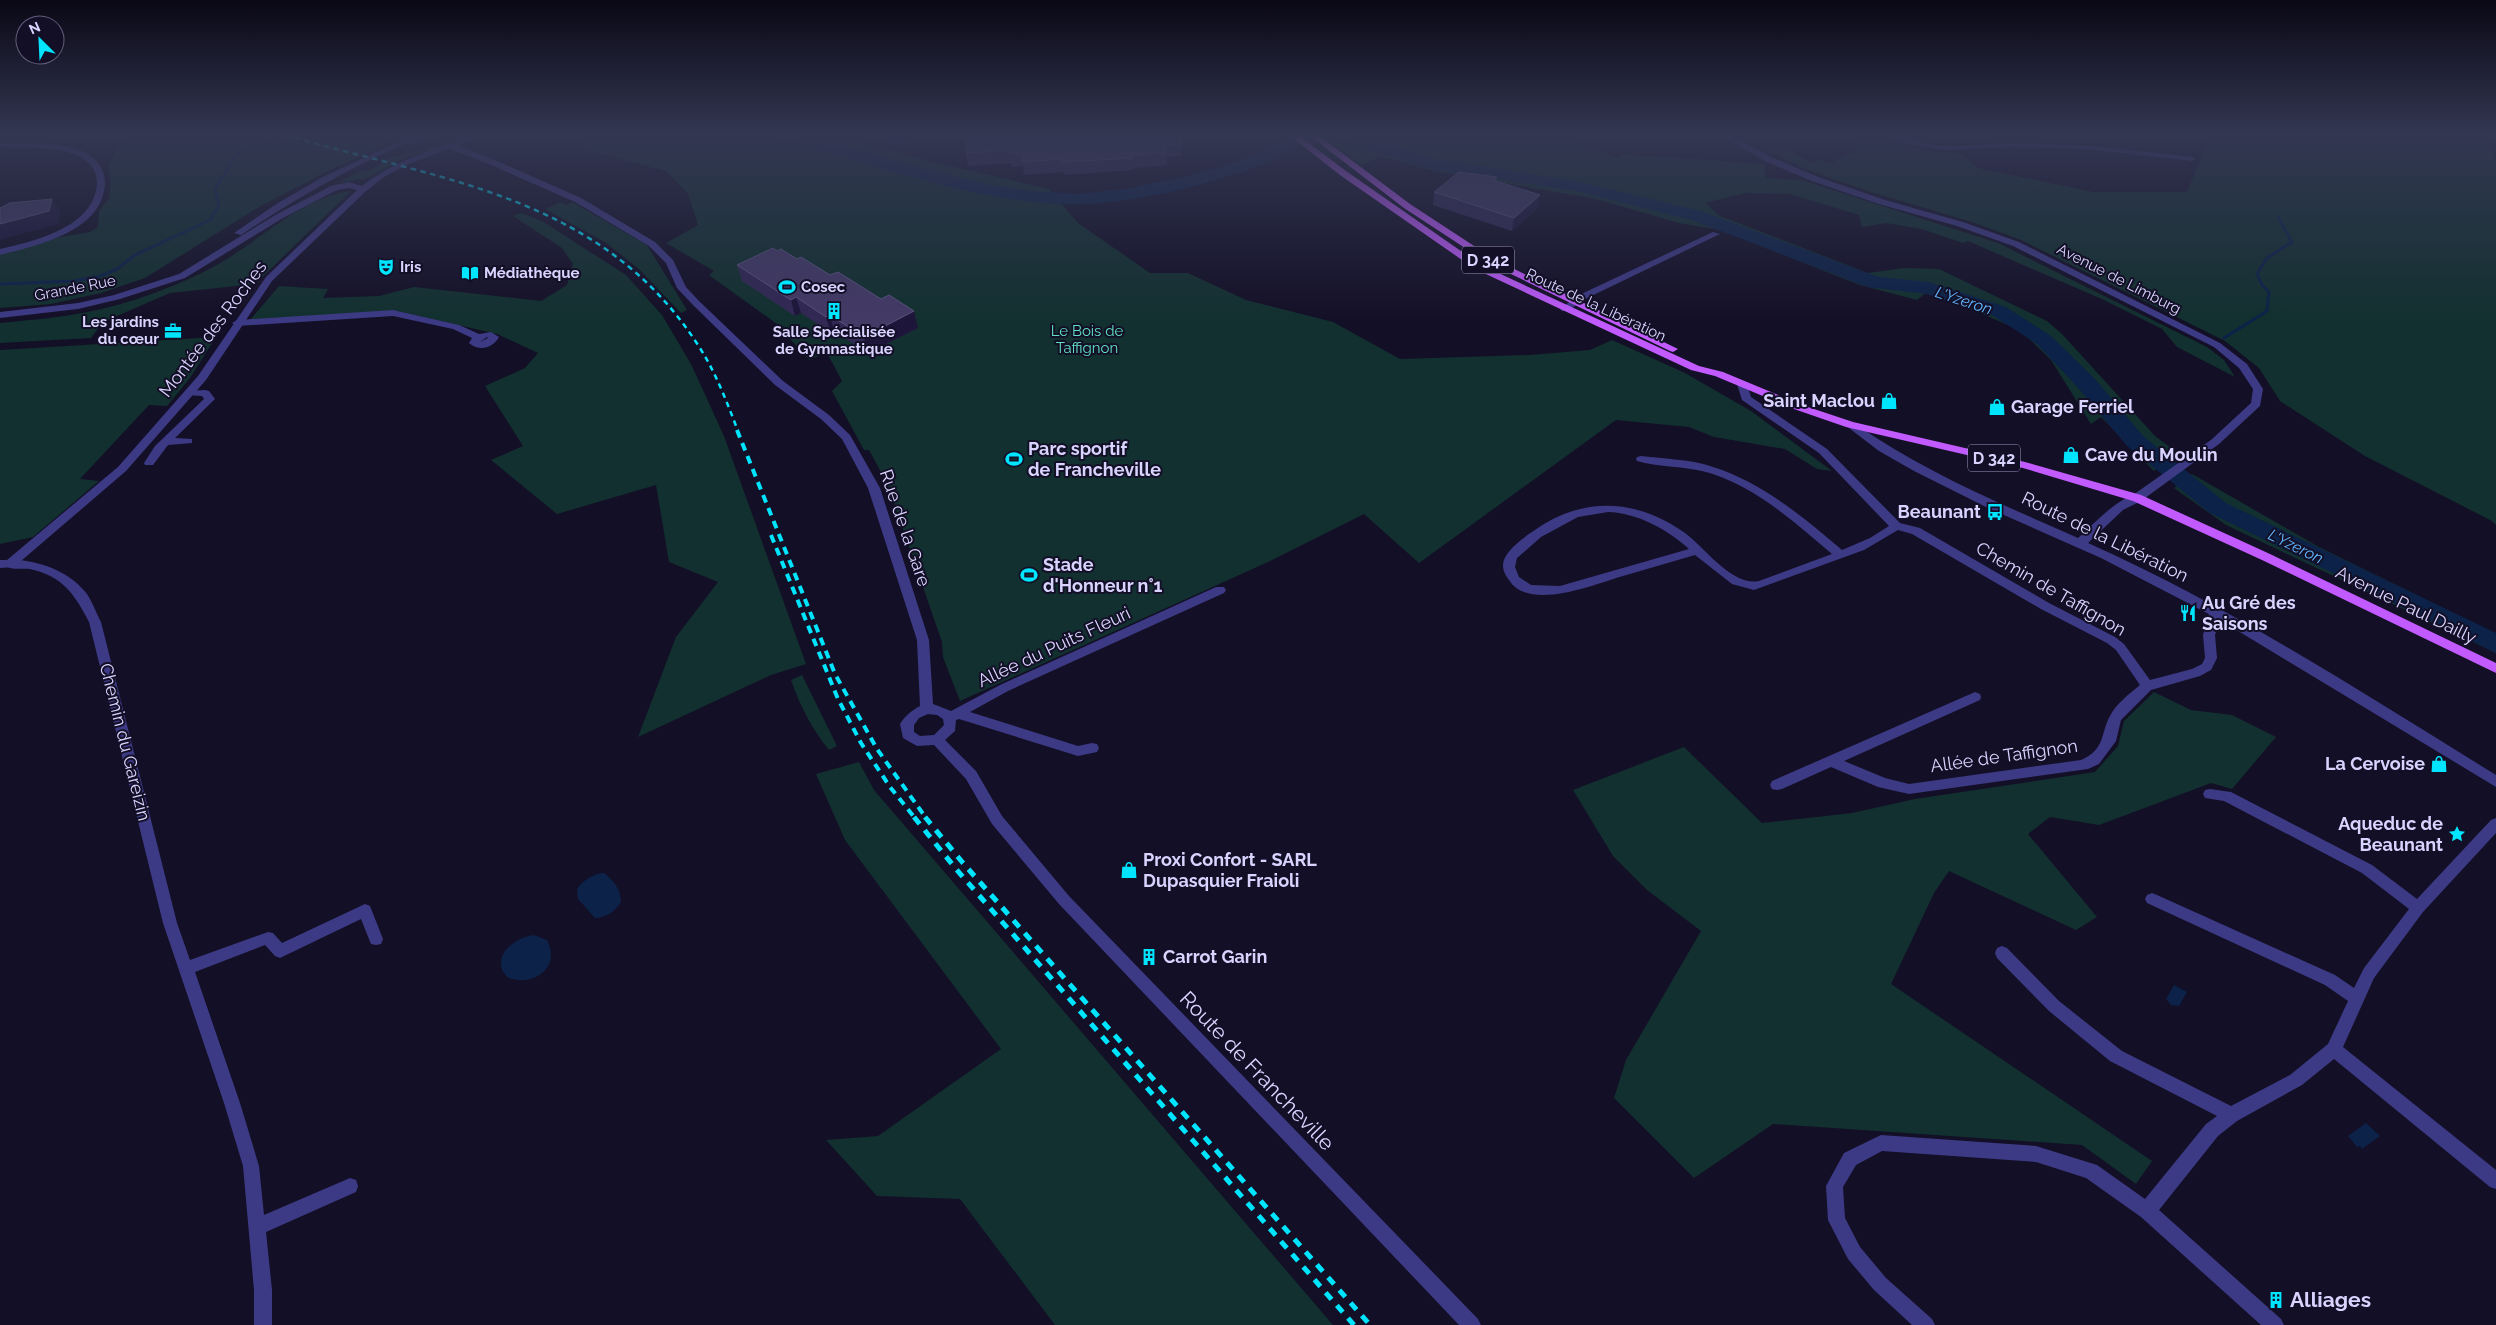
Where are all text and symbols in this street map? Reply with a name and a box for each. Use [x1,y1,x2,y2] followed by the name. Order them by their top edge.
[15,15,65,65] north arrow
[27,19,43,38] text: N
[2054,240,2184,318] street label: Avenue de Limburg
[1462,246,1514,274] road number: D 342
[155,256,271,401] street label: Montée des Roches
[376,257,396,277] theatre icon: Iris
[400,258,421,276] place label: Iris
[460,263,480,283] library icon: Médiathèque
[484,264,579,282] place label: Médiathèque
[1523,265,1669,345] street label: Route de la Libération
[33,271,117,305] street label: Grande Rue
[777,277,797,297] sports icon: Cosec
[801,278,846,296] place label: Cosec
[1933,282,1995,319] water label: L'Yzeron
[824,301,844,321] building icon: Salle Spécialisée de Gymnastique
[82,313,159,348] place label: Les jardins du cœur
[163,321,183,341] office icon: Les jardins du cœur
[1051,322,1123,357] park label: Le Bois de Taffignon
[773,323,895,358] place label: Salle Spécialisée de Gymnastique
[1763,390,1875,411] place label: Saint Maclou
[1879,391,1899,411] shop icon: Saint Maclou
[2011,396,2134,417] place label: Garage Ferriel
[1987,397,2007,417] shop icon: Garage Ferriel
[1028,438,1161,480] place label: Parc sportif de Francheville
[1968,444,2020,472] road number: D 342
[2085,444,2218,465] place label: Cave du Moulin
[2061,445,2081,465] shop icon: Cave du Moulin
[1004,449,1024,469] sports icon: Parc sportif de Francheville
[876,467,935,590] street label: Rue de la Gare
[2018,487,2192,586] street label: Route de la Libération
[1898,501,1981,522] place label: Beaunant
[1985,502,2005,522] bus stop icon: Beaunant
[2265,525,2326,568] water label: L'Yzeron
[1973,537,2130,640] street label: Chemin de Taffignon
[1043,554,1163,596] place label: Stade d'Honneur n°1
[2332,561,2480,648] street label: Avenue Paul Dailly
[1019,565,1039,585] sports icon: Stade d'Honneur n°1
[2202,592,2296,634] place label: Au Gré des Saisons
[974,602,1134,691] street label: Allée du Puits Fleuri
[2178,603,2198,623] restaurant icon: Au Gré des Saisons
[96,661,155,823] street label: Chemin du Gareizin
[1929,735,2079,776] street label: Allée de Taffignon
[2325,753,2425,774] place label: La Cervoise
[2429,754,2449,774] shop icon: La Cervoise
[2338,813,2443,855] place label: Aqueduc de Beaunant
[2447,824,2467,844] place icon: Aqueduc de Beaunant
[1143,849,1317,891] place label: Proxi Confort - SARL Dupasquier Fraioli
[1119,860,1139,880] shop icon: Proxi Confort - SARL Dupasquier Fraioli
[1163,946,1267,967] place label: Carrot Garin
[1139,947,1159,967] building icon: Carrot Garin
[1175,986,1340,1155] street label: Route de Francheville
[2290,1287,2371,1312] place label: Alliages
[2266,1290,2286,1310] building icon: Alliages

